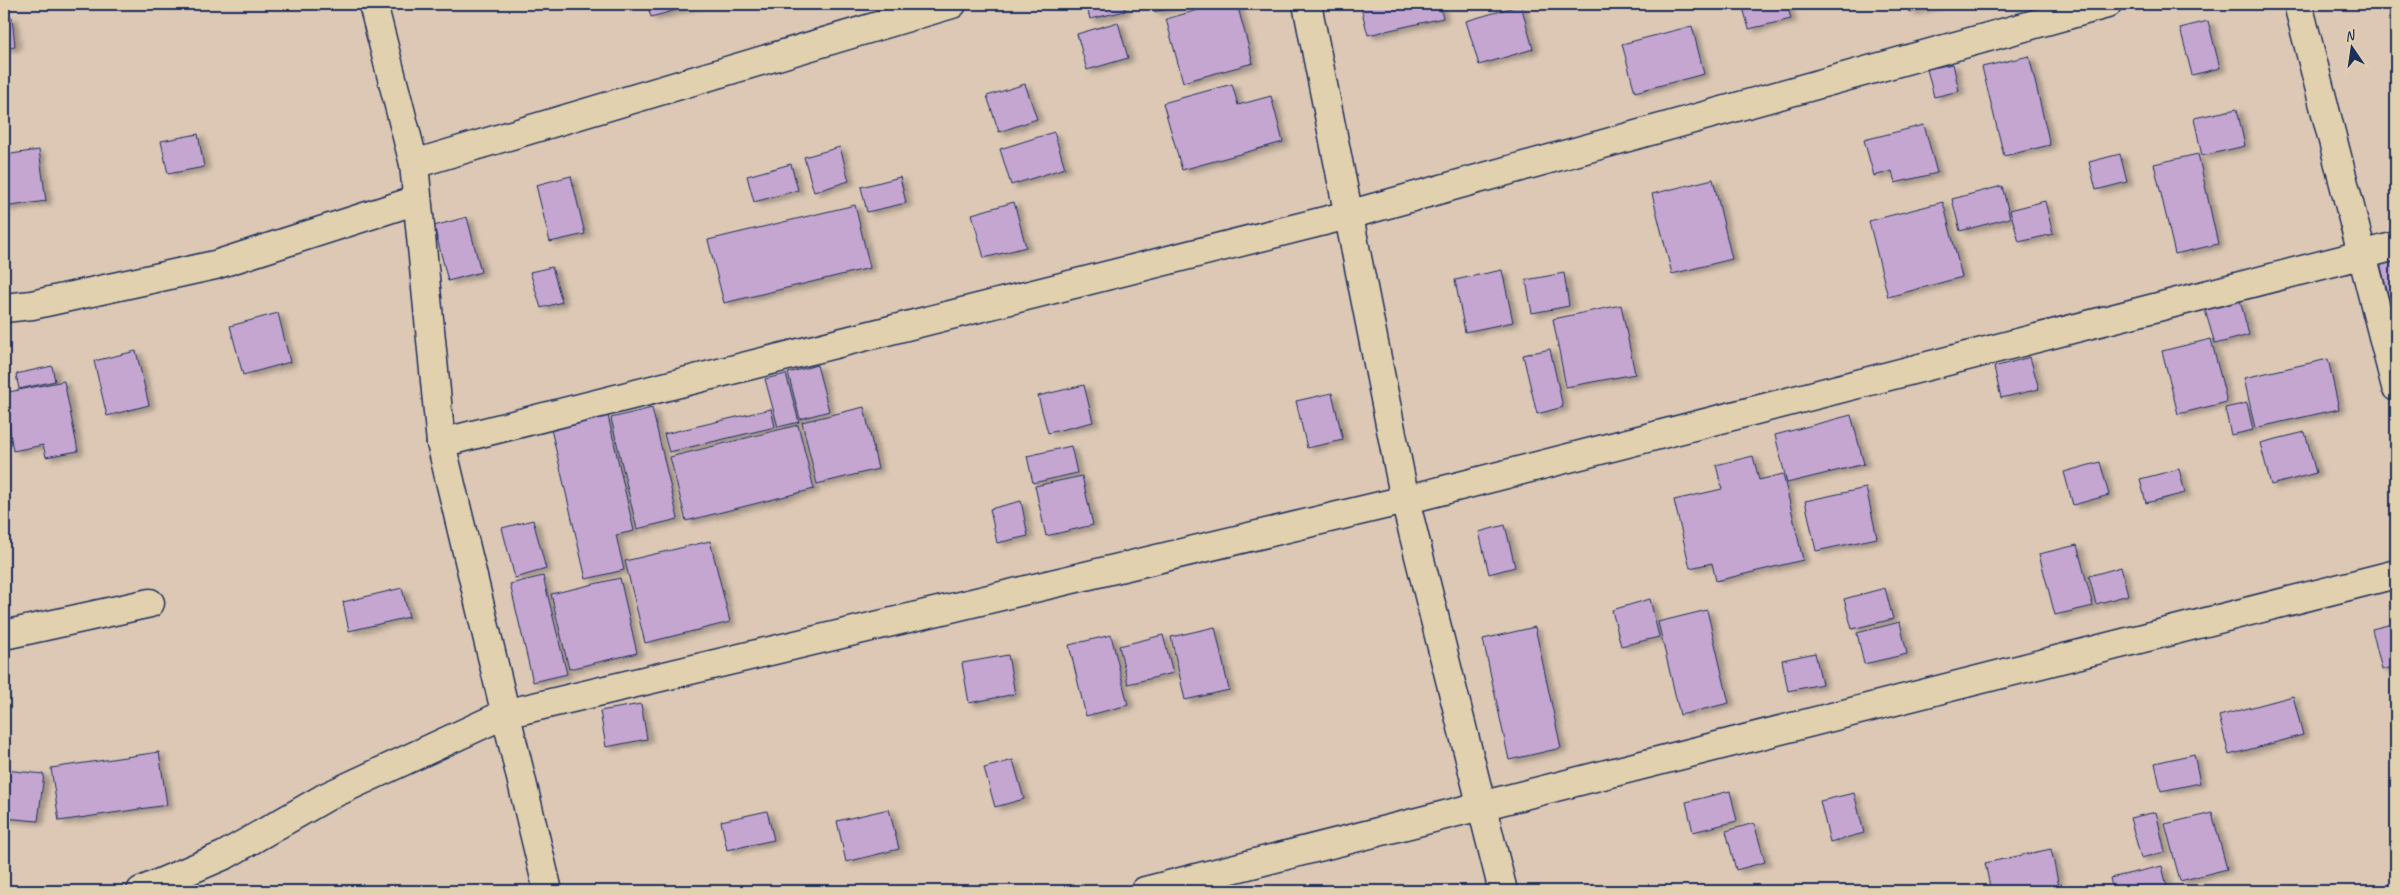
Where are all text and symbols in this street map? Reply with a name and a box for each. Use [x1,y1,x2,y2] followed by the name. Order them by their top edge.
[2328,22,2378,72] north arrow
[2343,26,2358,45] text: N

